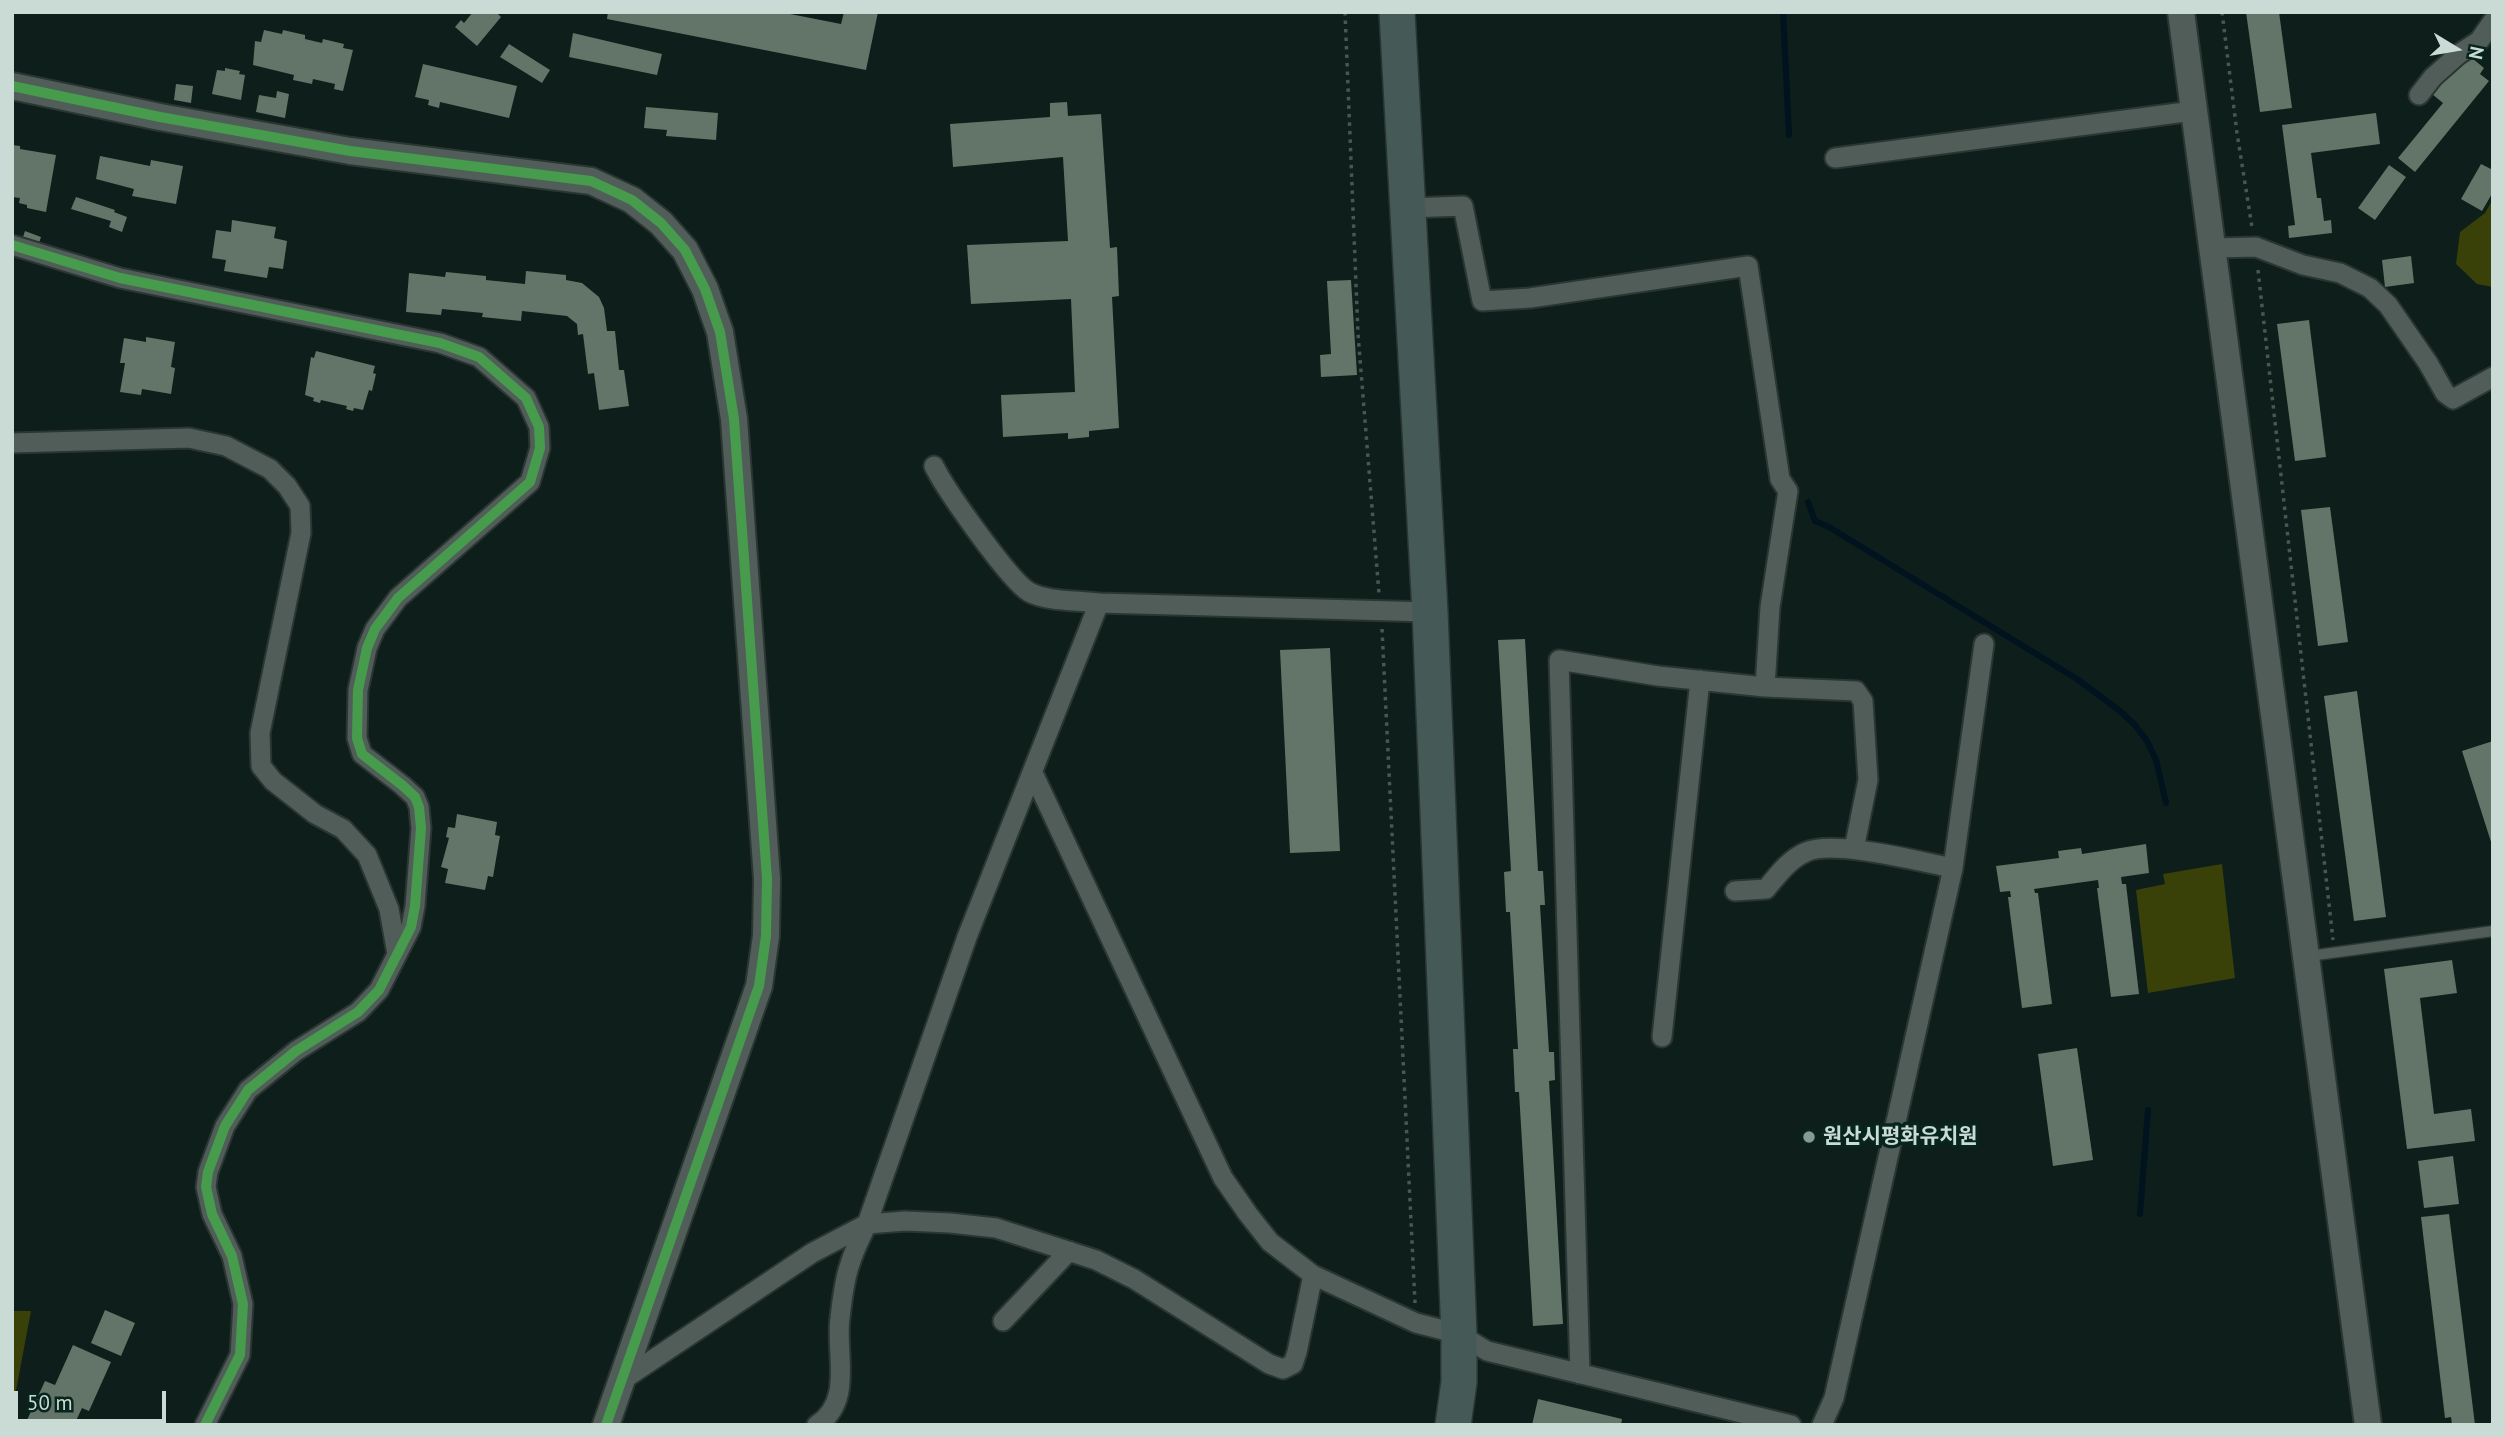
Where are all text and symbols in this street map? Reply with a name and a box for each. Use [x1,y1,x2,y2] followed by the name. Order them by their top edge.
[2421,14,2491,84] north arrow
[2464,45,2490,61] text: N
[1823,1124,1978,1150] place label: 원산시평화유치원
[1801,1129,1817,1145] marker: 원산시평화유치원
[18,1378,170,1422] scale bar
[27,1389,73,1416] text: 50 m

